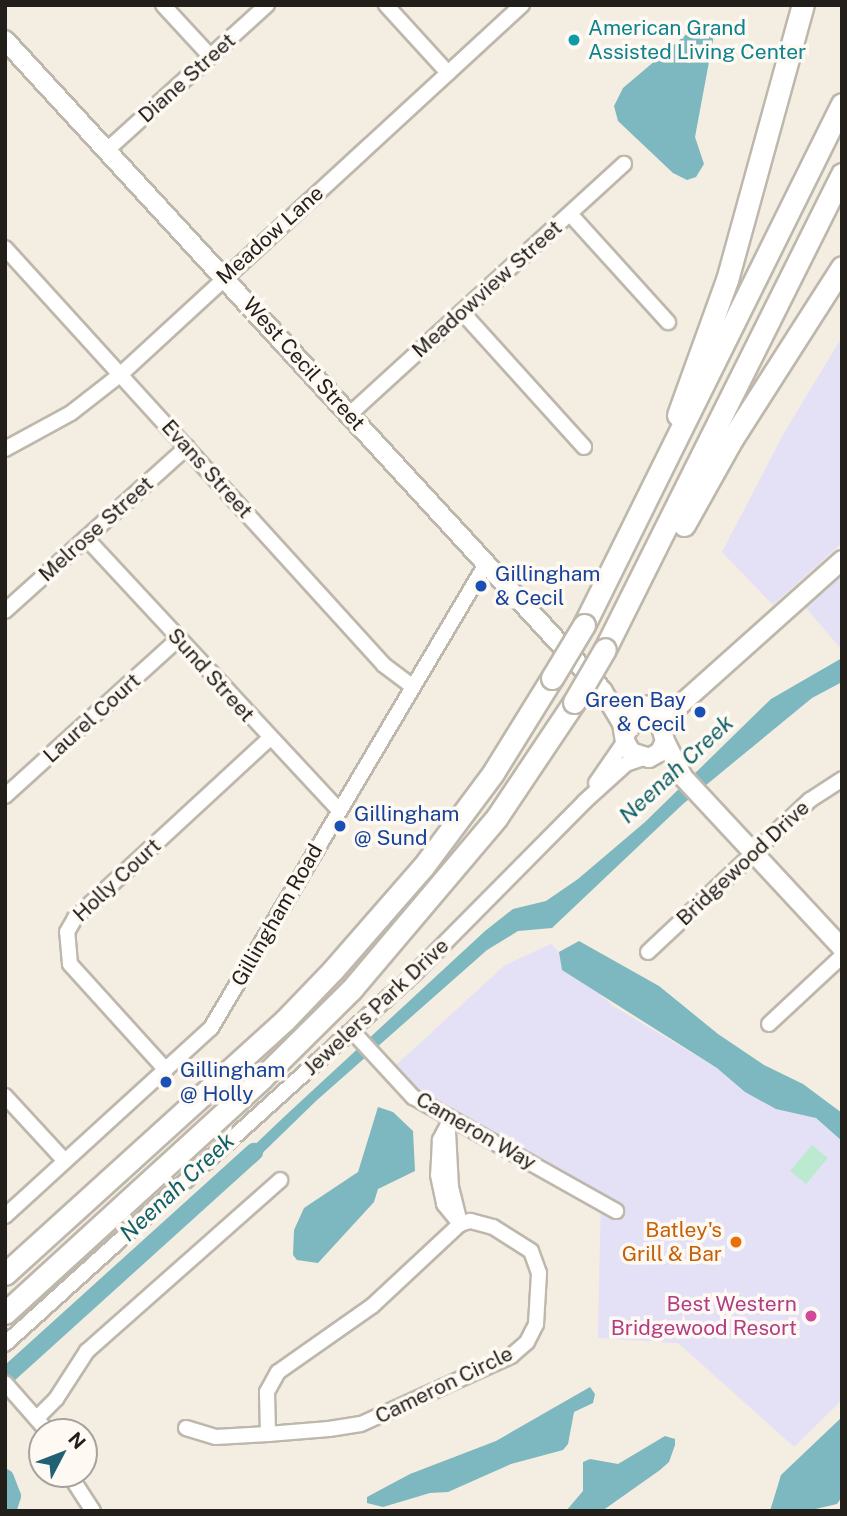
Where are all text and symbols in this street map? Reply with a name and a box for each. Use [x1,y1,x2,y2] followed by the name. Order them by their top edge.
[588,15,806,65] place label: American Grand Assisted Living Center
[133,28,241,128] street label: Diane Street
[566,32,582,48] marker: American Grand Assisted Living Center
[211,180,329,290] street label: Meadow Lane
[407,215,567,363] street label: Meadowview Street
[238,292,370,436] street label: West Cecil Street
[156,415,258,523] street label: Evans Street
[34,471,158,587] street label: Melrose Street
[495,561,600,611] place label: Gillingham & Cecil
[473,578,489,594] marker: Gillingham & Cecil
[162,623,260,727] street label: Sund Street
[38,668,146,768] street label: Laurel Court
[585,687,686,737] place label: Green Bay & Cecil
[692,704,708,720] marker: Green Bay & Cecil
[613,709,739,829] water label: Neenah Creek
[671,795,815,931] street label: Bridgewood Drive
[354,801,459,851] place label: Gillingham @ Sund
[332,818,348,834] marker: Gillingham @ Sund
[68,833,166,927] street label: Holly Court
[226,839,328,991] street label: Gillingham Road
[298,933,454,1081] street label: Jewelers Park Drive
[180,1057,285,1107] place label: Gillingham @ Holly
[158,1074,174,1090] marker: Gillingham @ Holly
[411,1086,541,1176] street label: Cameron Way
[114,1127,240,1247] water label: Neenah Creek
[622,1217,722,1267] place label: Batley's Grill & Bar
[728,1234,744,1250] marker: Batley's Grill & Bar
[611,1291,797,1341] place label: Best Western Bridgewood Resort
[803,1308,819,1324] marker: Best Western Bridgewood Resort
[371,1341,517,1429] street label: Cameron Circle
[28,1418,98,1488] north arrow
[64,1427,90,1453] text: N

